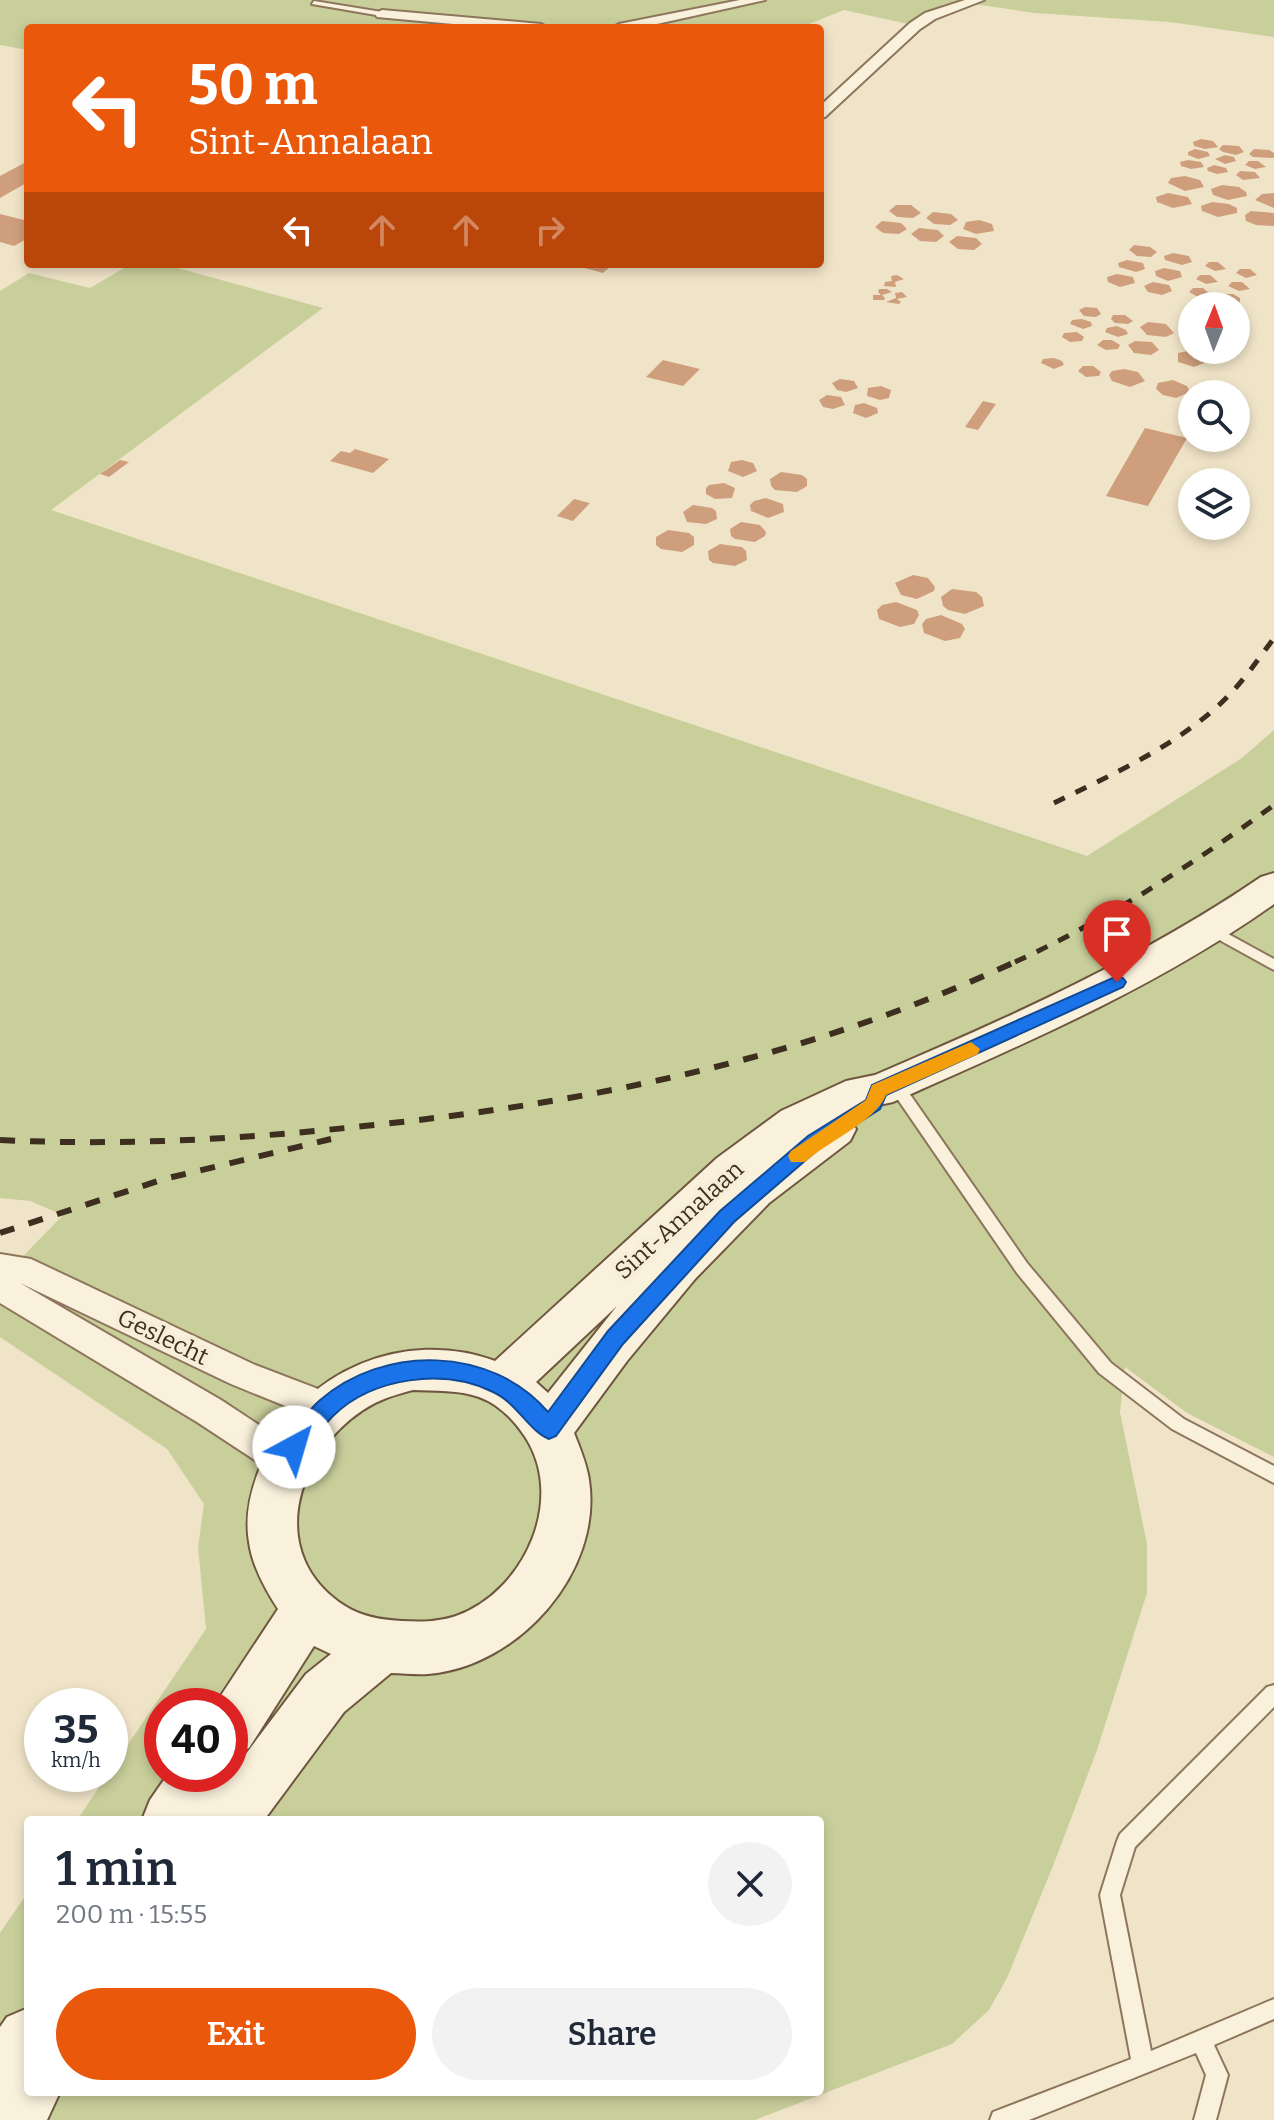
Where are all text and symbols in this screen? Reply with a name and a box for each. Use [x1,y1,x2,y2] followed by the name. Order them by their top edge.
[188,52,318,119] text: 50 m
[56,56,160,160] icon: left
[188,120,433,164] text: Sint-Annalaan
[276,208,320,252] icon: left
[360,208,404,252] icon: ahead
[444,208,488,252] icon: ahead
[528,208,572,252] icon: right
[1178,292,1250,364] north arrow
[1178,292,1250,540] map controls
[1178,380,1250,452] button: search
[1178,468,1250,540] button: layers
[1083,900,1151,982] pin
[1095,912,1139,956] icon: arrive
[609,1155,749,1285] street label: Sint-Annalaan
[113,1303,213,1371] street label: Geslecht
[252,1405,336,1489] position arrow
[144,1688,248,1792] speed limit sign: 40
[54,1706,98,1754] text: 35
[51,1748,101,1772] text: km/h
[56,1840,177,1898] text: 1 min
[708,1842,792,1926] button: close
[56,1899,207,1930] text: 200 m · 15:55
[56,1988,416,2080] button: Exit
[432,1988,792,2080] button: Share

